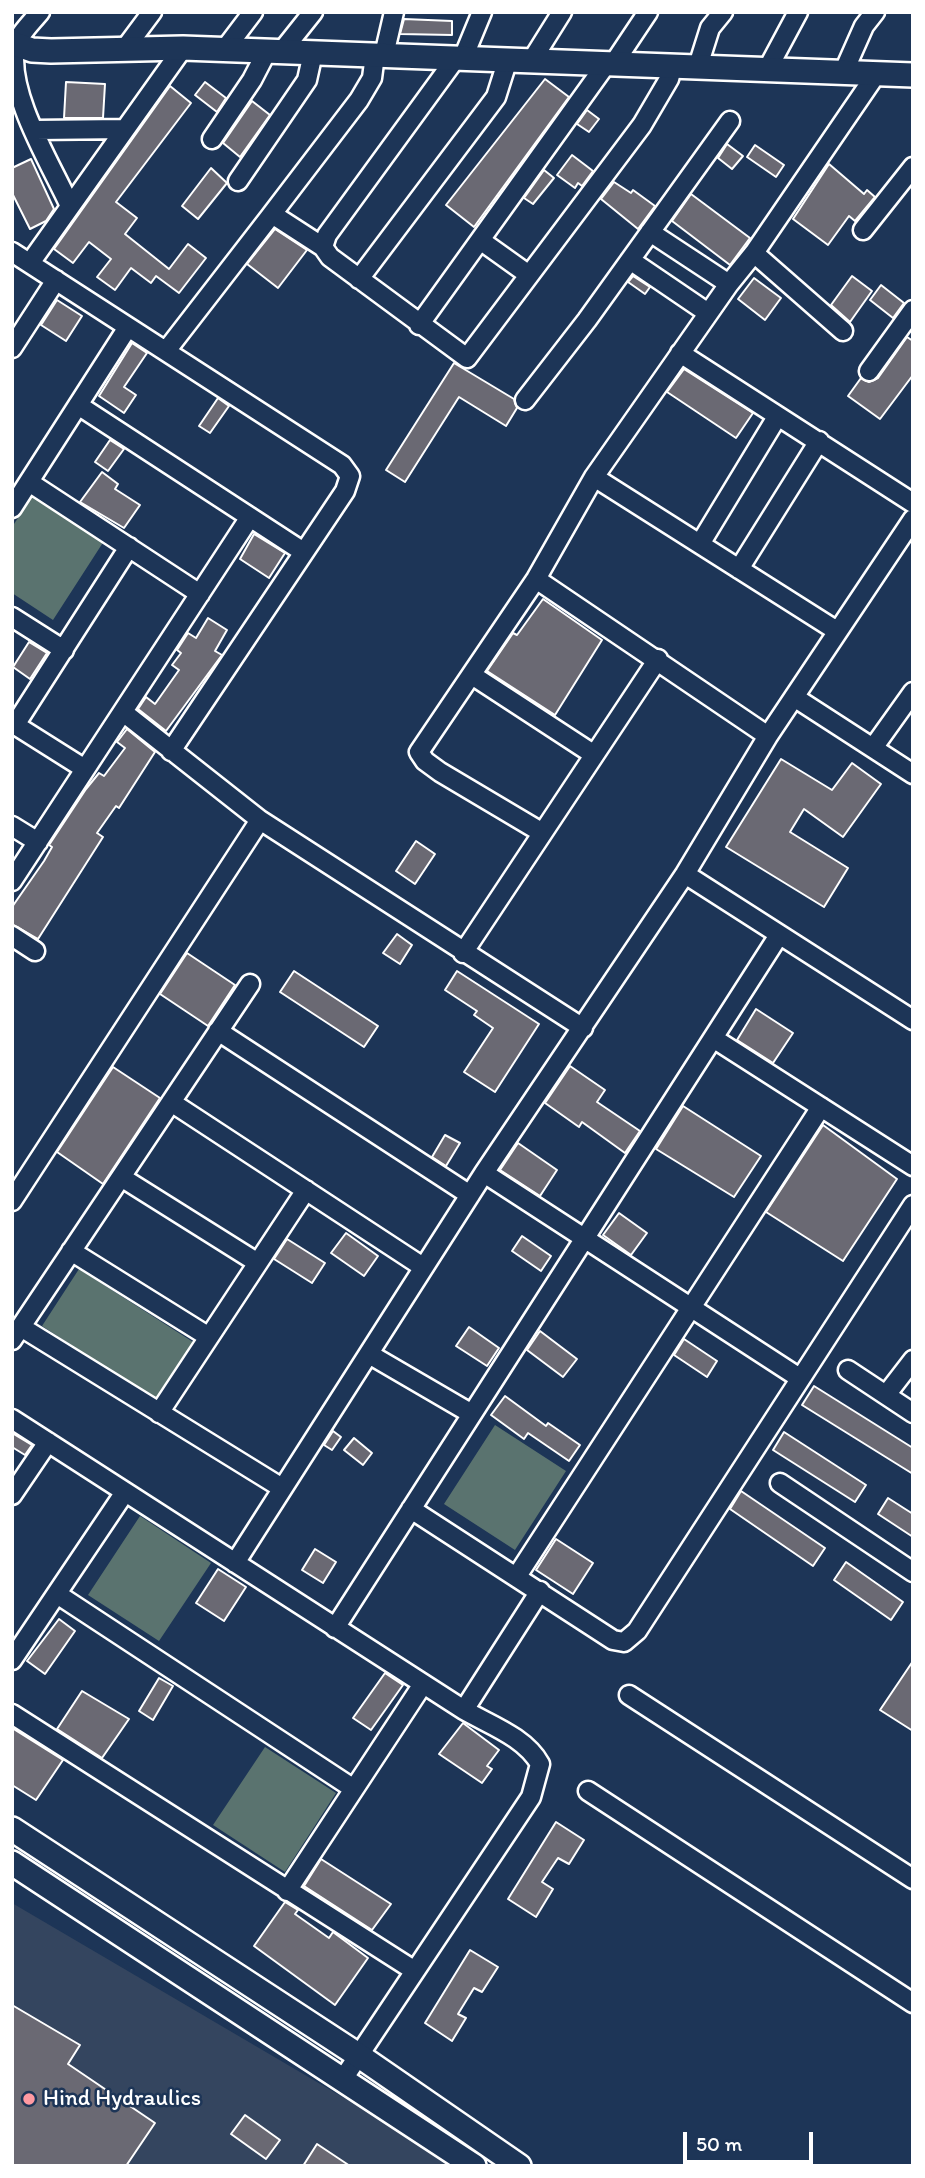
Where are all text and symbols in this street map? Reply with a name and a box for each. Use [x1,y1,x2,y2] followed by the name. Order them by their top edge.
[43,2085,201,2113] place label: Hind Hydraulics
[21,2091,37,2107] marker: Hind Hydraulics
[687,2118,816,2162] scale bar
[696,2131,742,2156] text: 50 m

